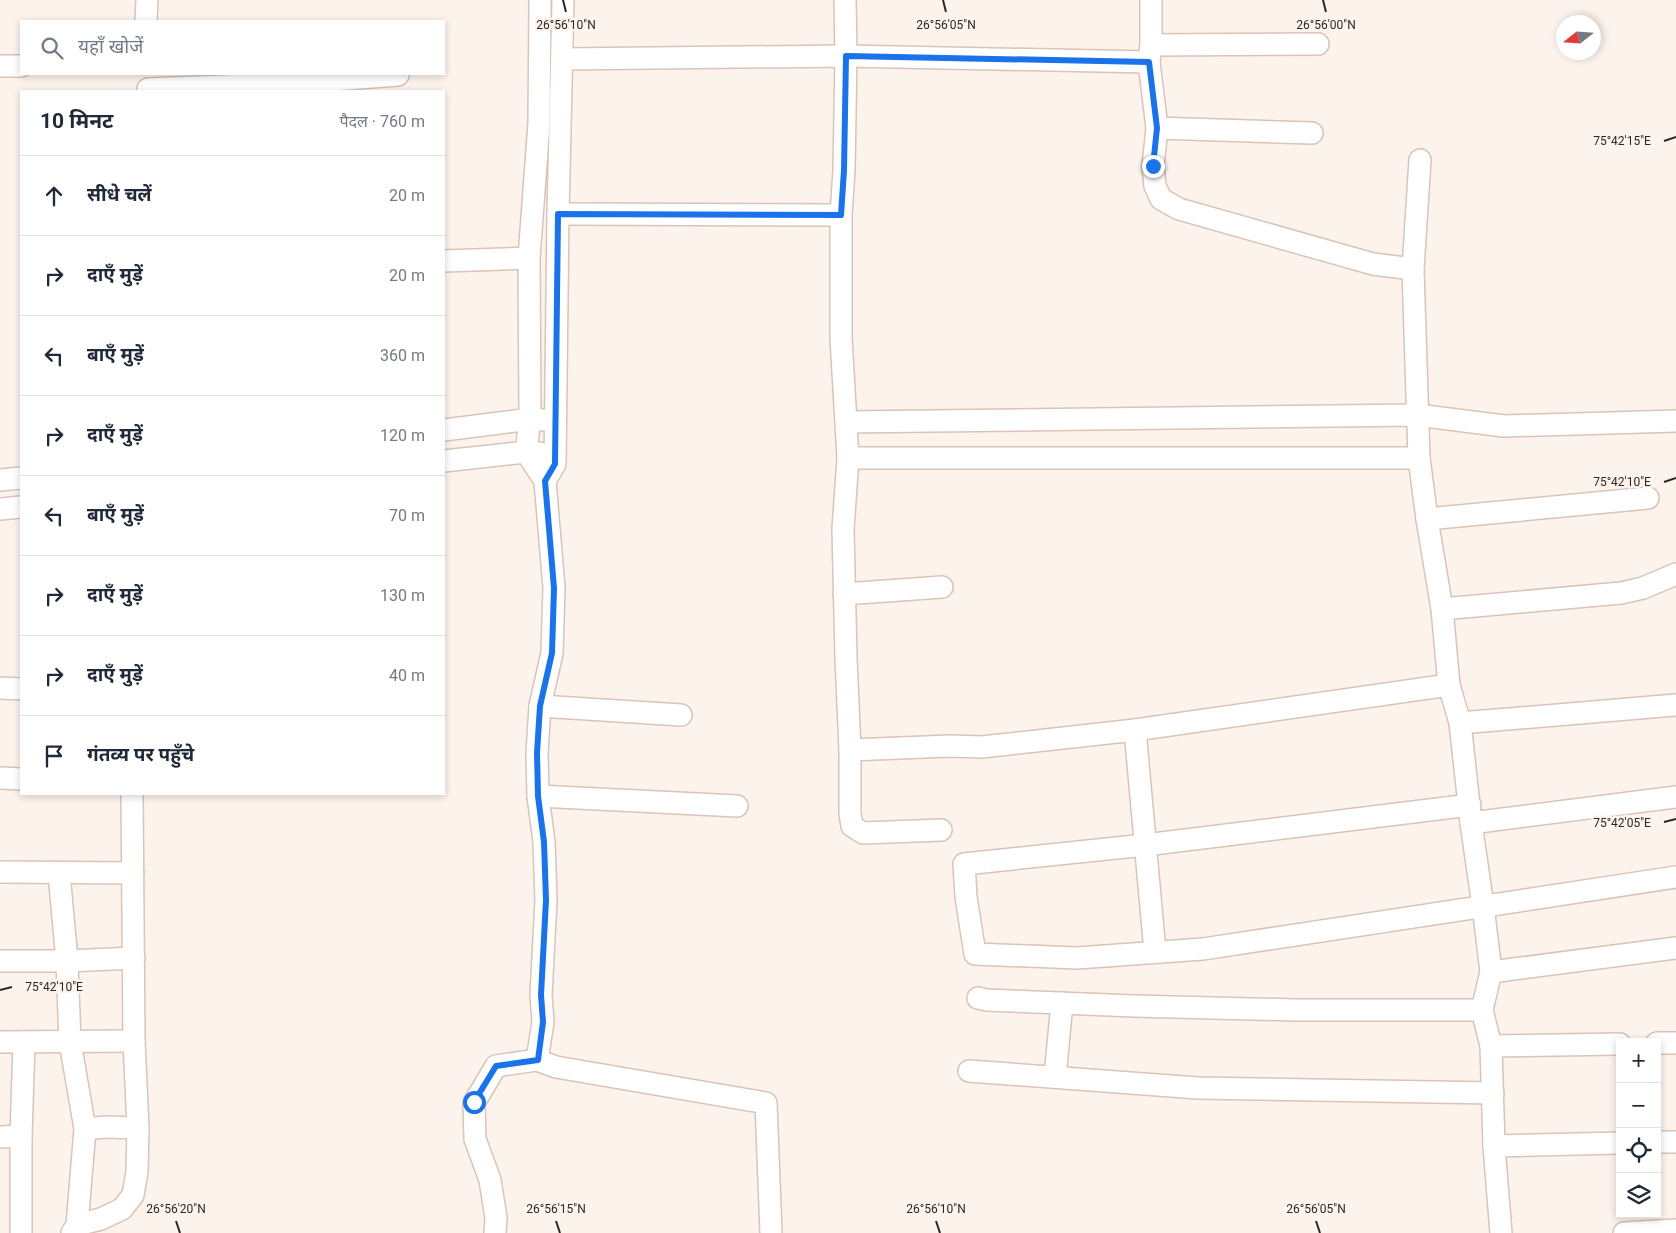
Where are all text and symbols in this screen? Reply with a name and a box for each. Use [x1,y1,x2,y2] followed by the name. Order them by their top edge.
[1556,15,1601,60] north arrow
[536,18,596,32] text: 26°56'10"N
[916,18,976,32] text: 26°56'05"N
[1296,18,1356,32] text: 26°56'00"N
[20,20,445,75] search box
[38,34,66,62] icon: search
[78,35,143,58] text: यहाँ खोजें
[40,109,113,133] text: 10 मिनट
[339,112,425,131] text: पैदल · 760 m
[1593,134,1651,148] text: 75°42'15"E
[1142,155,1165,178] route end
[40,182,68,210] icon: ahead
[87,183,152,206] text: सीधे चलें
[389,186,425,205] text: 20 m
[40,262,68,290] icon: right
[87,263,143,286] text: दाएँ मुड़ें
[389,266,425,285] text: 20 m
[40,342,68,370] icon: left
[87,343,144,366] text: बाएँ मुड़ें
[380,346,425,365] text: 360 m
[40,422,68,450] icon: right
[87,423,143,446] text: दाएँ मुड़ें
[380,426,425,445] text: 120 m
[1593,475,1651,489] text: 75°42'10"E
[40,502,68,530] icon: left
[87,503,144,526] text: बाएँ मुड़ें
[389,506,425,525] text: 70 m
[40,582,68,610] icon: right
[87,583,143,606] text: दाएँ मुड़ें
[380,586,425,605] text: 130 m
[40,662,68,690] icon: right
[87,663,143,686] text: दाएँ मुड़ें
[389,666,425,685] text: 40 m
[40,742,68,770] icon: arrive
[87,743,194,766] text: गंतव्य पर पहुँचे
[1593,816,1651,830] text: 75°42'05"E
[25,980,83,994] text: 75°42'10"E
[1616,1038,1661,1218] map controls
[1616,1038,1661,1083] button: +
[1616,1083,1661,1128] button: −
[463,1091,486,1114] route start
[1616,1128,1661,1173] button: locate
[1616,1173,1661,1218] button: layers
[146,1202,206,1216] text: 26°56'20"N
[526,1202,586,1216] text: 26°56'15"N
[906,1202,966,1216] text: 26°56'10"N
[1286,1202,1346,1216] text: 26°56'05"N

